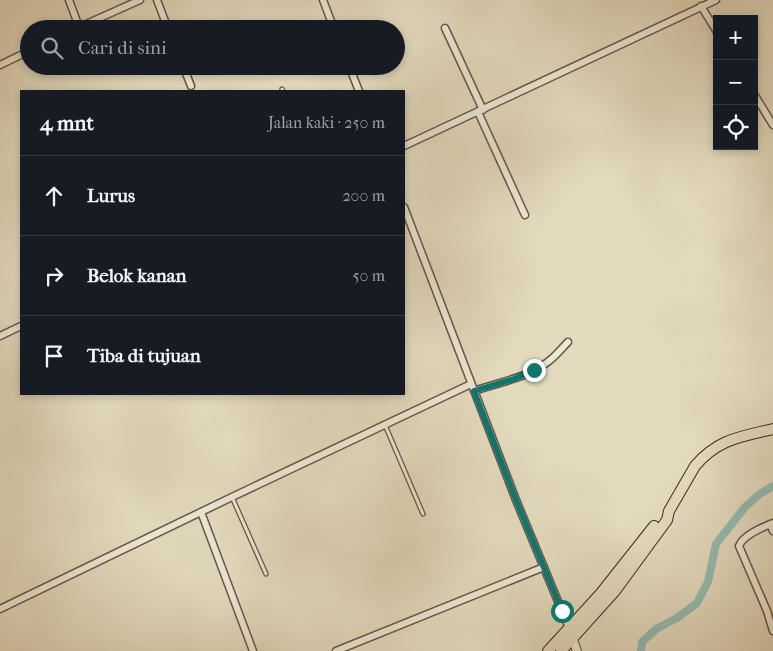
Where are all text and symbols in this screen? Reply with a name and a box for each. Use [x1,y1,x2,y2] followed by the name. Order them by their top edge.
[713,15,758,150] map controls
[713,15,758,60] button: +
[20,20,405,75] search box
[38,34,66,62] icon: search
[78,37,167,59] text: Cari di sini
[713,60,758,105] button: −
[713,105,758,150] button: locate
[40,111,94,135] text: 4 mnt
[268,113,385,132] text: Jalan kaki · 250 m
[40,182,68,210] icon: ahead
[87,185,135,207] text: Lurus
[342,186,385,205] text: 200 m
[40,262,68,290] icon: right
[87,265,187,287] text: Belok kanan
[353,266,385,285] text: 50 m
[40,342,68,370] icon: arrive
[87,345,201,367] text: Tiba di tujuan
[523,359,546,382] route end
[551,600,574,623] route start

